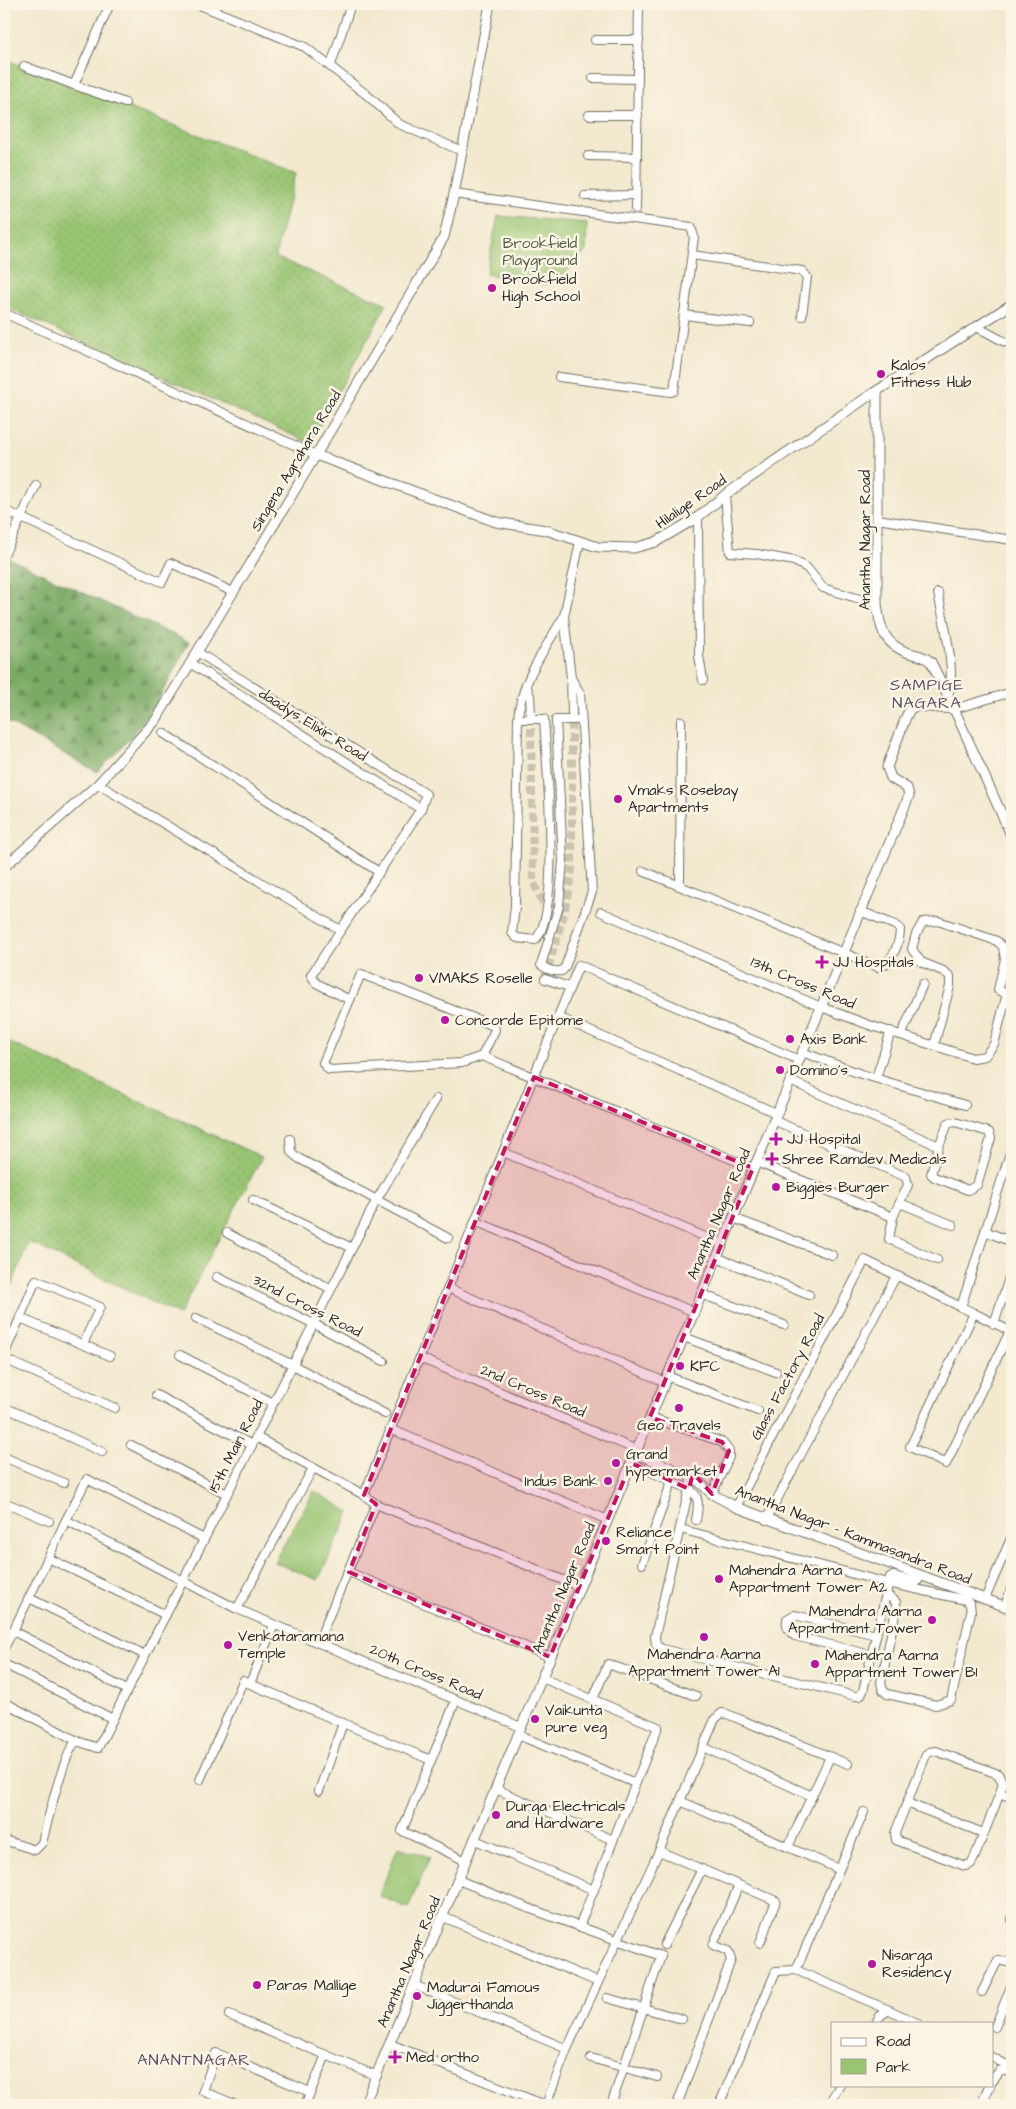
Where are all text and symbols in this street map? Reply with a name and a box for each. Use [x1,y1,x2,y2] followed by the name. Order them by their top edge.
[502,233,578,272] park label: Brookfield Playground
[502,269,580,308] place label: Brookfield High School
[486,282,498,294] marker: Brookfield High School
[891,355,972,393] place label: Kalos Fitness Hub
[875,368,887,380] marker: Kalos Fitness Hub
[246,386,347,536] street label: Singena Agrahara Road
[855,469,877,610] street label: Anantha Nagar Road
[651,470,732,535] street label: Hilalige Road
[890,674,964,714] district label: SAMPIGE NAGARA
[254,683,371,768] street label: daadys Elixir Road
[628,780,739,818] place label: Vmaks Rosebay Apartments
[612,793,624,805] marker: Vmaks Rosebay Apartments
[747,951,859,1015] street label: 13th Cross Road
[833,952,915,973] place label: JJ Hospitals
[815,955,829,969] marker: JJ Hospitals
[429,968,533,989] place label: VMAKS Roselle
[413,972,425,984] marker: VMAKS Roselle
[455,1010,583,1031] place label: Concorde Epitome
[439,1014,451,1026] marker: Concorde Epitome
[800,1029,868,1050] place label: Axis Bank
[784,1033,796,1045] marker: Axis Bank
[790,1060,848,1081] place label: Domino's
[774,1064,786,1076] marker: Domino's
[787,1129,861,1150] place label: JJ Hospital
[769,1132,783,1146] marker: JJ Hospital
[682,1145,757,1283] street label: Anantha Nagar Road
[782,1149,947,1170] place label: Shree Ramdev Medicals
[766,1153,778,1165] marker: Shree Ramdev Medicals
[786,1177,889,1199] place label: Biggies Burger
[770,1181,782,1193] marker: Biggies Burger
[249,1269,366,1343] street label: 32nd Cross Road
[746,1310,831,1444] street label: Glass Factory Road
[690,1356,720,1377] place label: KFC
[477,1359,589,1423] street label: 2nd Cross Road
[674,1360,686,1372] marker: KFC
[203,1395,269,1496] street label: 15th Main Road
[673,1402,685,1414] marker: Geo Travels
[637,1415,721,1436] place label: Geo Travels
[626,1444,717,1483] place label: Grand hypermarket
[610,1457,622,1469] marker: Grand hypermarket
[524,1471,598,1492] place label: Indus Bank
[602,1475,614,1487] marker: Indus Bank
[732,1480,974,1591] street label: Anantha Nagar - Kammasandra Road
[527,1519,602,1657] street label: Anantha Nagar Road
[616,1522,699,1560] place label: Reliance Smart Point
[600,1535,612,1547] marker: Reliance Smart Point
[729,1560,888,1598] place label: Mahendra Aarna Appartment Tower A2
[713,1573,725,1585] marker: Mahendra Aarna Appartment Tower A2
[788,1601,922,1639] place label: Mahendra Aarna Appartment Tower
[926,1614,938,1626] marker: Mahendra Aarna Appartment Tower
[238,1626,344,1664] place label: Venkataramana Temple
[698,1631,710,1643] marker: Mahendra Aarna Appartment Tower A1
[222,1639,234,1651] marker: Venkataramana Temple
[366,1639,486,1705] street label: 20th Cross Road
[628,1644,780,1682] place label: Mahendra Aarna Appartment Tower A1
[825,1645,978,1683] place label: Mahendra Aarna Appartment Tower B1
[809,1658,821,1670] marker: Mahendra Aarna Appartment Tower B1
[545,1700,607,1739] place label: Vaikunta pure veg
[529,1713,541,1725] marker: Vaikunta pure veg
[506,1796,626,1834] place label: Durga Electricals and Hardware
[490,1809,502,1821] marker: Durga Electricals and Hardware
[372,1893,447,2031] street label: Anantha Nagar Road
[882,1945,952,1984] place label: Nisarga Residency
[866,1958,878,1970] marker: Nisarga Residency
[267,1975,357,1997] place label: Paras Mallige
[427,1977,540,2016] place label: Madurai Famous Jiggerthanda
[251,1979,263,1991] marker: Paras Mallige
[411,1990,423,2002] marker: Madurai Famous Jiggerthanda
[831,2022,994,2086] legend
[876,2031,911,2052] text: Road
[406,2047,479,2068] place label: Med ortho
[137,2049,251,2071] district label: ANANTNAGAR
[388,2050,402,2064] marker: Med ortho
[876,2057,911,2078] text: Park

